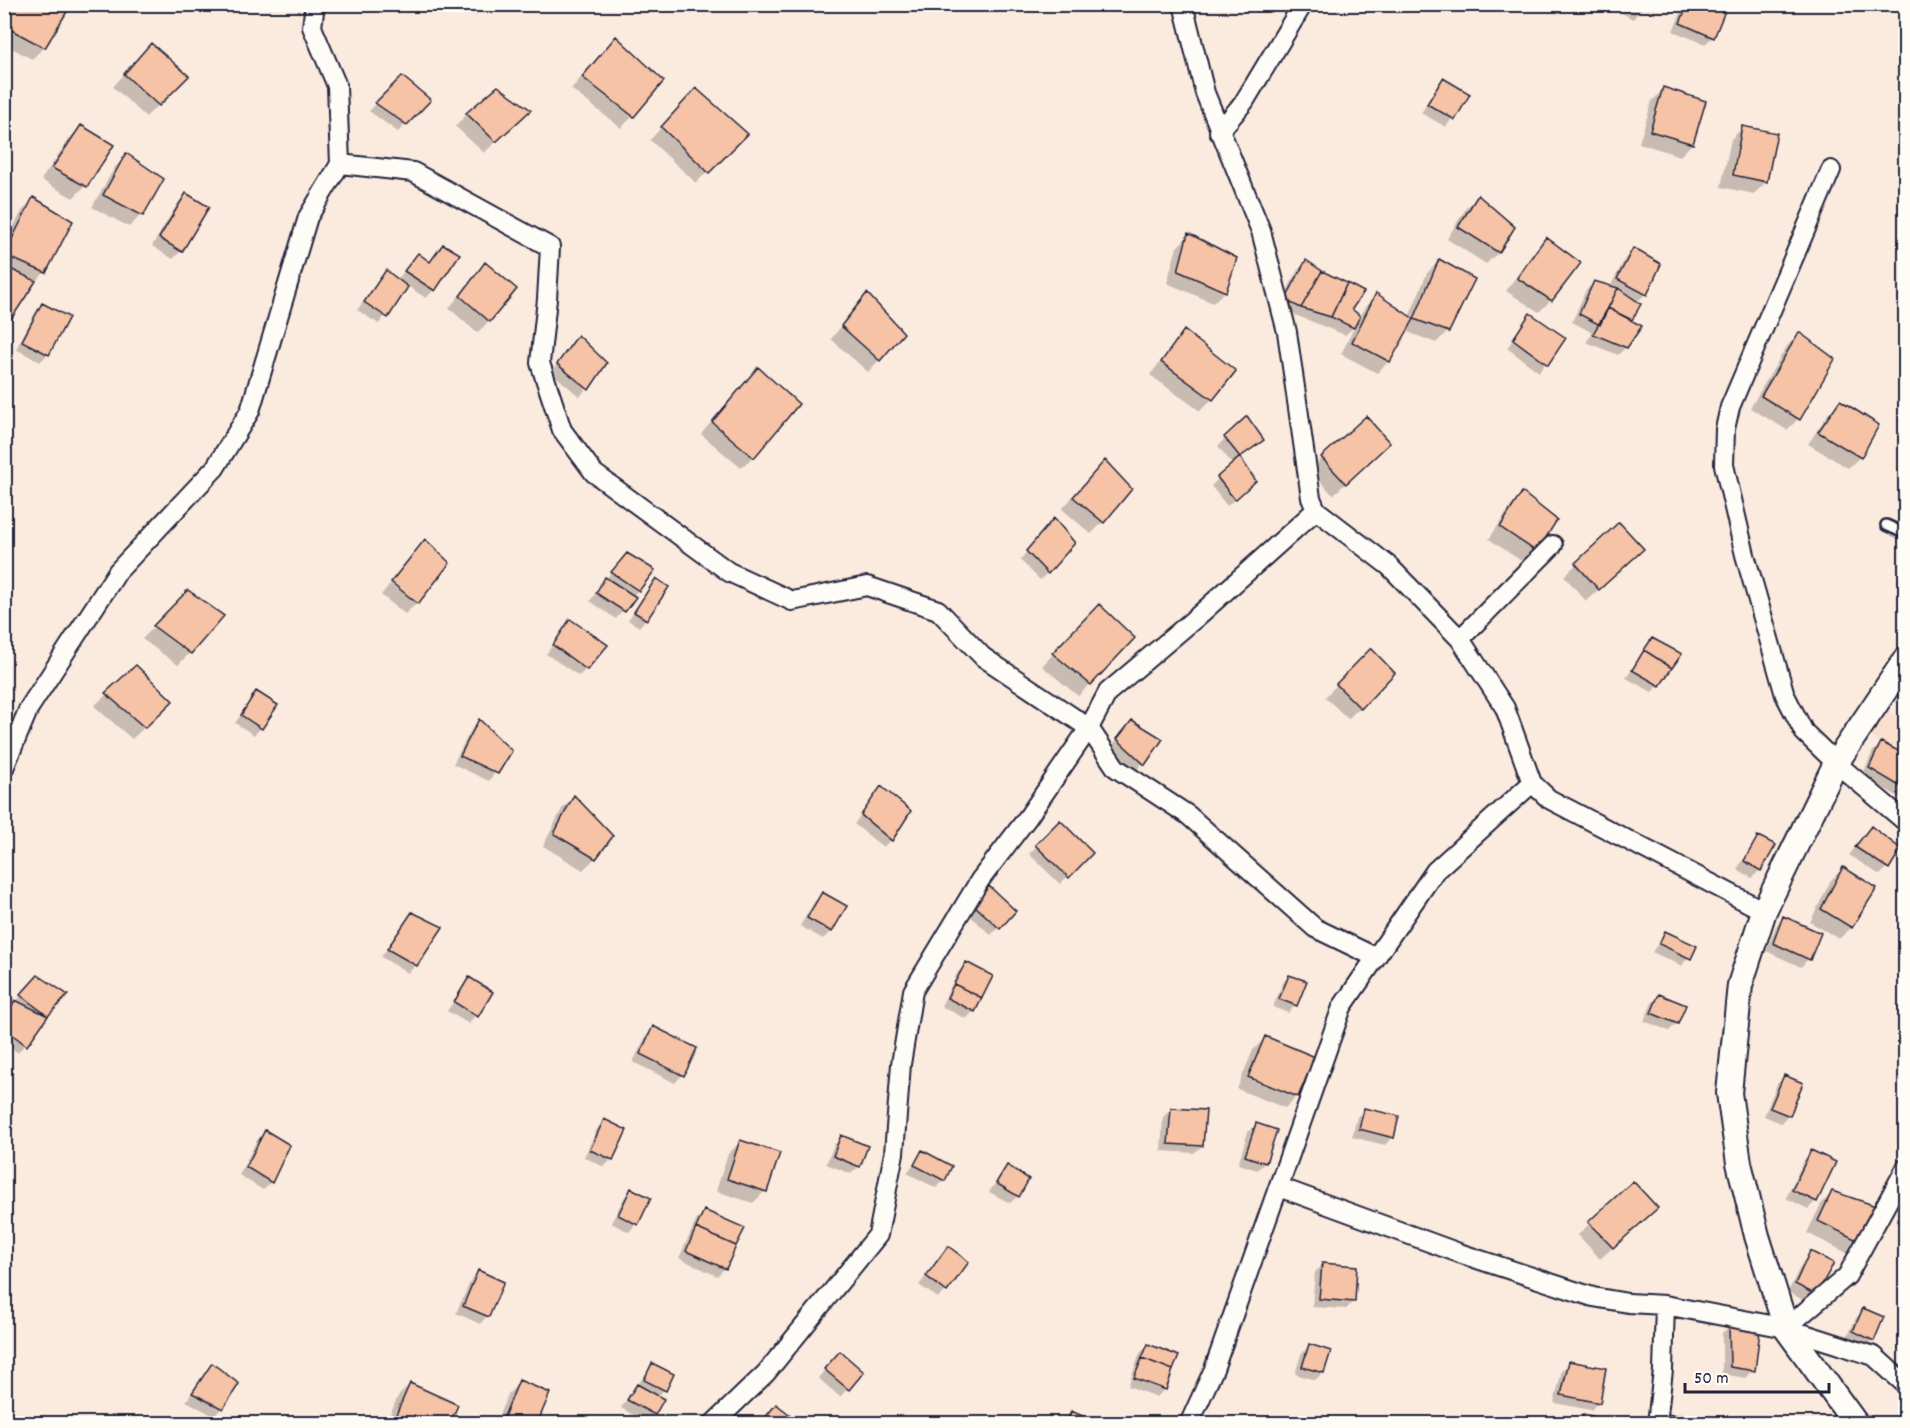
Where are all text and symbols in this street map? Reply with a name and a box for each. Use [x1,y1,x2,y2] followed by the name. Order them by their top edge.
[1685,1356,1829,1394] scale bar
[1694,1367,1729,1392] text: 50 m

